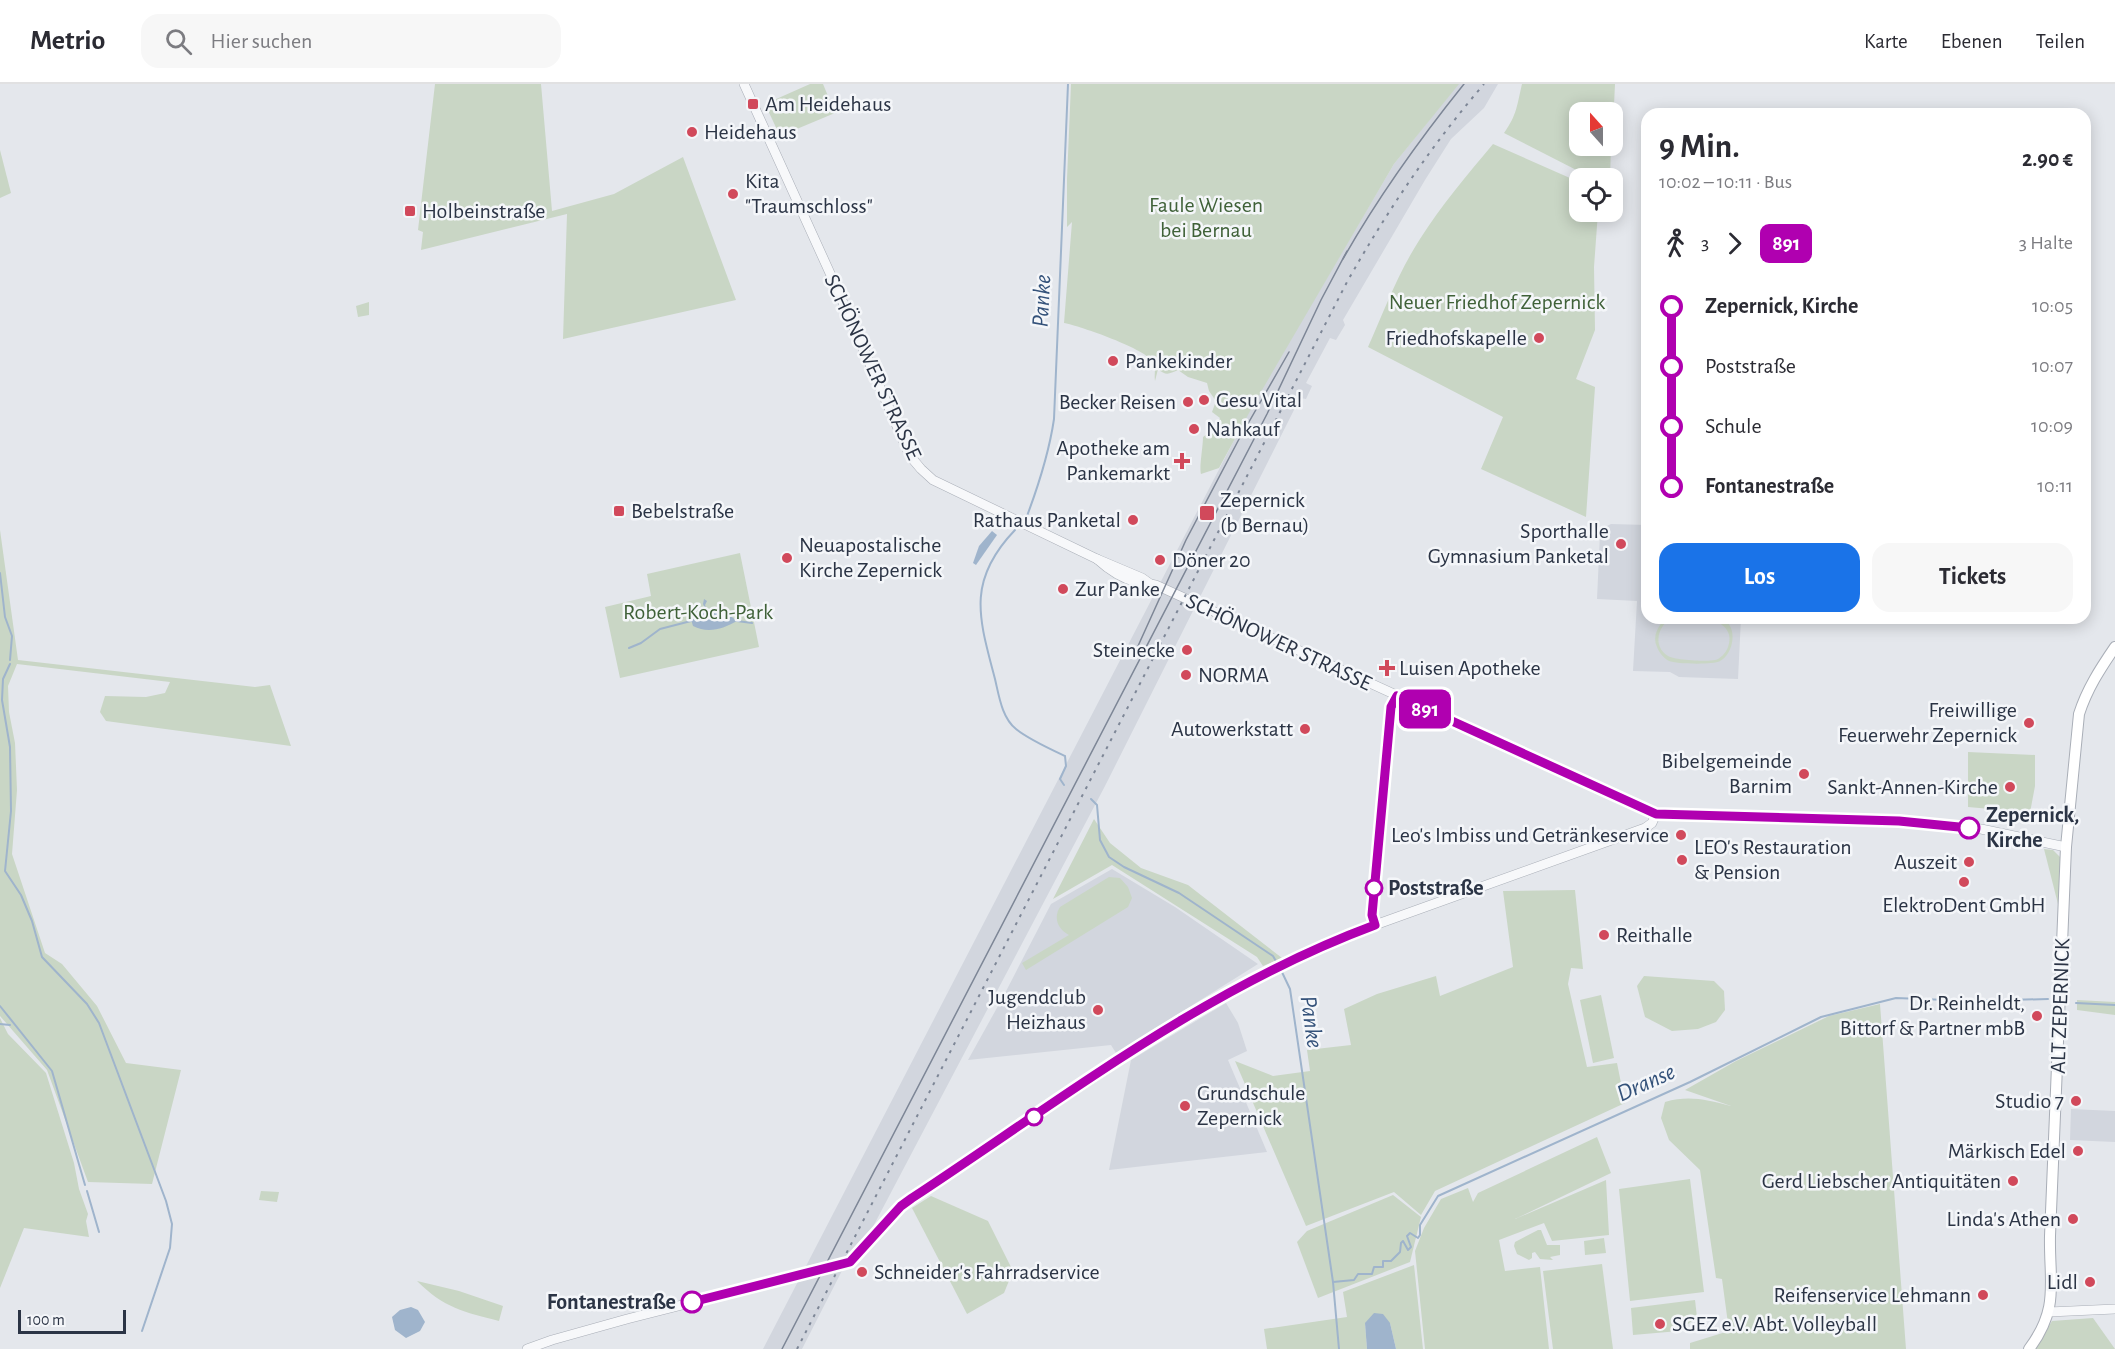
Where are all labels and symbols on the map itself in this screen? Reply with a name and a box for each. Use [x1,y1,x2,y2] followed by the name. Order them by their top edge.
[765,93,891,115] place label: Am Heidehaus
[746,97,760,111] marker: Am Heidehaus
[1569,102,1623,156] north arrow
[704,121,797,143] place label: Heidehaus
[685,125,699,139] marker: Heidehaus
[745,170,873,217] place label: Kita "Traumschloss"
[726,187,740,201] marker: Kita "Traumschloss"
[1149,194,1263,241] park label: Faule Wiesen bei Bernau
[422,200,546,222] place label: Holbeinstraße
[403,204,417,218] marker: Holbeinstraße
[820,271,926,464] street label: SCHÖNOWER STRASSE
[1029,274,1055,328] water label: Panke
[1389,291,1605,313] park label: Neuer Friedhof Zepernick
[1386,327,1527,349] place label: Friedhofskapelle
[1532,331,1546,345] marker: Friedhofskapelle
[1125,350,1232,372] place label: Pankekinder
[1106,354,1120,368] marker: Pankekinder
[1216,389,1302,411] place label: Gesu Vital
[1059,391,1176,413] place label: Becker Reisen
[1197,393,1211,407] marker: Gesu Vital
[1181,395,1195,409] marker: Becker Reisen
[1206,418,1281,440] place label: Nahkauf
[1187,422,1201,436] marker: Nahkauf
[1056,437,1170,484] place label: Apotheke am Pankemarkt
[1175,454,1189,468] marker: Apotheke am Pankemarkt
[1220,489,1310,536] place label: Zepernick (b Bernau)
[631,500,734,522] place label: Bebelstraße
[612,504,626,518] marker: Bebelstraße
[1198,504,1216,522] marker: Zepernick (b Bernau)
[973,509,1121,531] place label: Rathaus Panketal
[1126,513,1140,527] marker: Rathaus Panketal
[1428,520,1609,567] place label: Sporthalle Gymnasium Panketal
[799,534,942,581] place label: Neuapostalische Kirche Zepernick
[1614,537,1628,551] marker: Sporthalle Gymnasium Panketal
[1172,549,1251,571] place label: Döner 20
[780,551,794,565] marker: Neuapostalische Kirche Zepernick
[1153,553,1167,567] marker: Döner 20
[1075,578,1160,600] place label: Zur Panke
[1056,582,1070,596] marker: Zur Panke
[1183,589,1376,695] street label: SCHÖNOWER STRASSE
[623,601,773,623] park label: Robert-Koch-Park
[1093,639,1175,661] place label: Steinecke
[1180,643,1194,657] marker: Steinecke
[1399,657,1541,679] place label: Luisen Apotheke
[1380,661,1394,675] marker: Luisen Apotheke
[1198,664,1269,686] place label: NORMA
[1179,668,1193,682] marker: NORMA
[1390,690,1460,728] line badge: 891
[1838,699,2017,746] place label: Freiwillige Feuerwehr Zepernick
[2022,716,2036,730] marker: Freiwillige Feuerwehr Zepernick
[1171,718,1293,740] place label: Autowerkstatt
[1298,722,1312,736] marker: Autowerkstatt
[1661,750,1792,797] place label: Bibelgemeinde Barnim
[1797,767,1811,781] marker: Bibelgemeinde Barnim
[1827,776,1998,798] place label: Sankt-Annen-Kirche
[2003,780,2017,794] marker: Sankt-Annen-Kirche
[1986,804,2079,851] place label: Zepernick, Kirche
[1958,817,1980,839] marker: Zepernick, Kirche
[1391,824,1669,846] place label: Leo's Imbiss und Getränkeservice
[1674,828,1688,842] marker: Leo's Imbiss und Getränkeservice
[1694,836,1852,883] place label: LEO's Restauration & Pension
[1894,851,1957,873] place label: Auszeit
[1675,853,1689,867] marker: LEO's Restauration & Pension
[1962,855,1976,869] marker: Auszeit
[1957,875,1971,889] marker: ElektroDent GmbH
[1388,877,1484,899] place label: Poststraße
[1365,879,1383,897] marker: Poststraße
[1882,894,2046,916] place label: ElektroDent GmbH
[1616,924,1693,946] place label: Reithalle
[1597,928,1611,942] marker: Reithalle
[2047,937,2073,1074] street label: ALT ZEPERNICK
[988,986,1086,1033] place label: Jugendclub Heizhaus
[1840,992,2025,1039] place label: Dr. Reinheldt, Bittorf & Partner mbB
[1295,994,1327,1050] water label: Panke
[1091,1003,1105,1017] marker: Jugendclub Heizhaus
[2030,1009,2044,1023] marker: Dr. Reinheldt, Bittorf & Partner mbB
[1613,1060,1679,1106] water label: Dranse
[1197,1082,1305,1129] place label: Grundschule Zepernick
[1995,1090,2064,1112] place label: Studio 7
[2069,1094,2083,1108] marker: Studio 7
[1178,1099,1192,1113] marker: Grundschule Zepernick
[1025,1108,1043,1126] unlabelled marker
[1948,1140,2066,1162] place label: Märkisch Edel
[2071,1144,2085,1158] marker: Märkisch Edel
[1762,1170,2001,1192] place label: Gerd Liebscher Antiquitäten
[2006,1174,2020,1188] marker: Gerd Liebscher Antiquitäten
[1947,1208,2061,1230] place label: Linda's Athen
[2066,1212,2080,1226] marker: Linda's Athen
[874,1261,1100,1283] place label: Schneider's Fahrradservice
[855,1265,869,1279] marker: Schneider's Fahrradservice
[2047,1271,2078,1293] place label: Lidl
[2083,1275,2097,1289] marker: Lidl
[1774,1284,1971,1306] place label: Reifenservice Lehmann
[1976,1288,1990,1302] marker: Reifenservice Lehmann
[547,1291,676,1313] place label: Fontanestraße
[681,1291,703,1313] marker: Fontanestraße
[18,1307,126,1334] scale bar
[1672,1313,1877,1335] place label: SGEZ e.V. Abt. Volleyball
[1653,1317,1667,1331] marker: SGEZ e.V. Abt. Volleyball

